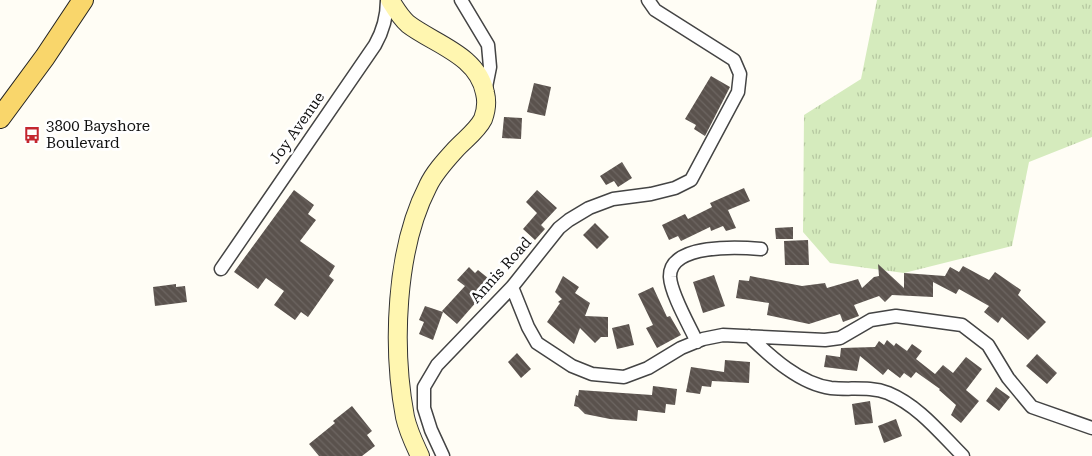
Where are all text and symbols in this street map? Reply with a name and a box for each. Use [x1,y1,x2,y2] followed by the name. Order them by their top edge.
[266,89,328,167] street label: Joy Avenue
[46,117,150,152] place label: 3800 Bayshore Boulevard
[22,125,42,145] bus stop icon: 3800 Bayshore Boulevard
[467,233,536,307] street label: Annis Road

